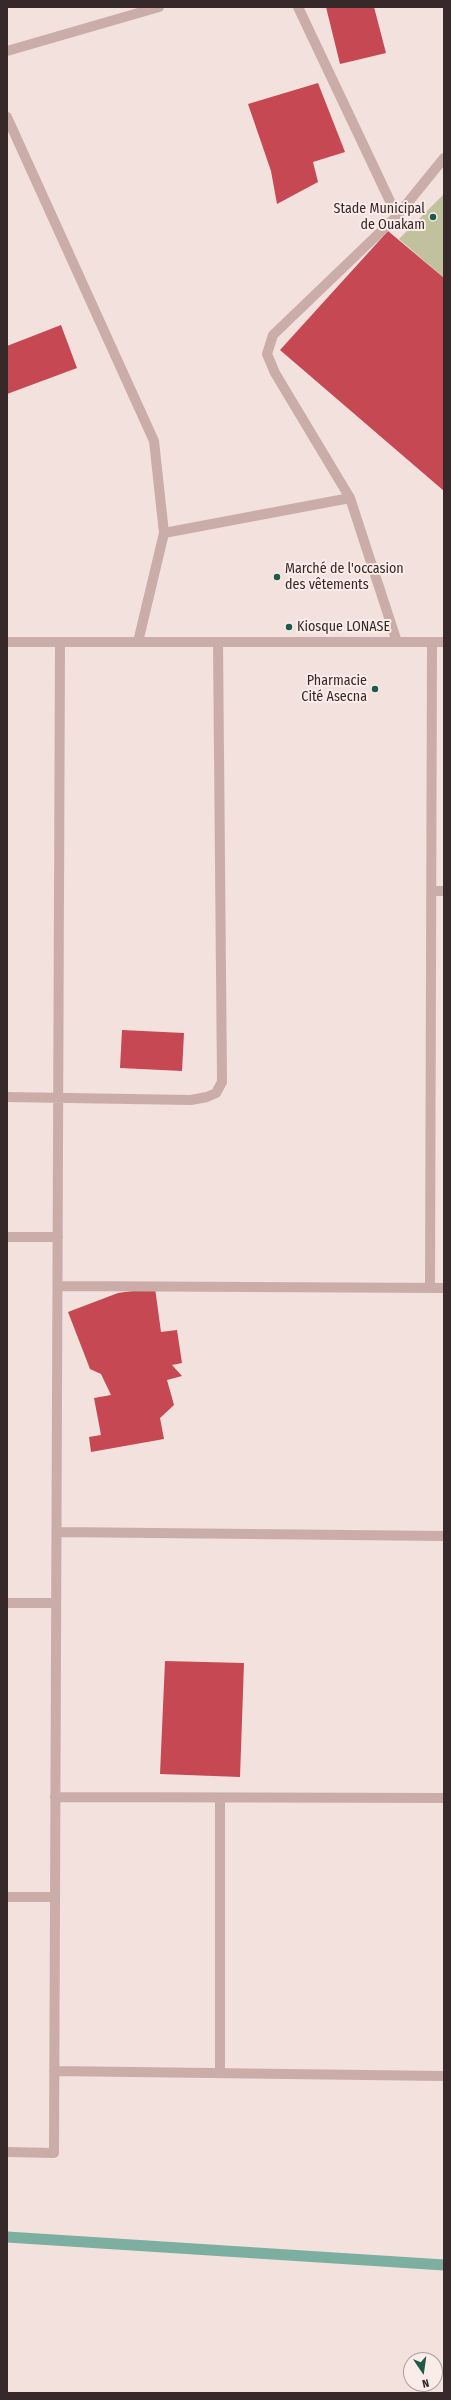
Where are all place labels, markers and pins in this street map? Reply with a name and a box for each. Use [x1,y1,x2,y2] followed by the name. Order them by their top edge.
[334,201,425,234] place label: Stade Municipal de Ouakam
[428,212,438,222] marker: Stade Municipal de Ouakam
[285,561,404,594] place label: Marché de l'occasion des vêtements
[272,572,282,582] marker: Marché de l'occasion des vêtements
[297,619,390,635] place label: Kiosque LONASE
[284,622,294,632] marker: Kiosque LONASE
[301,673,367,706] place label: Pharmacie Cité Asecna
[370,684,380,694] marker: Pharmacie Cité Asecna

